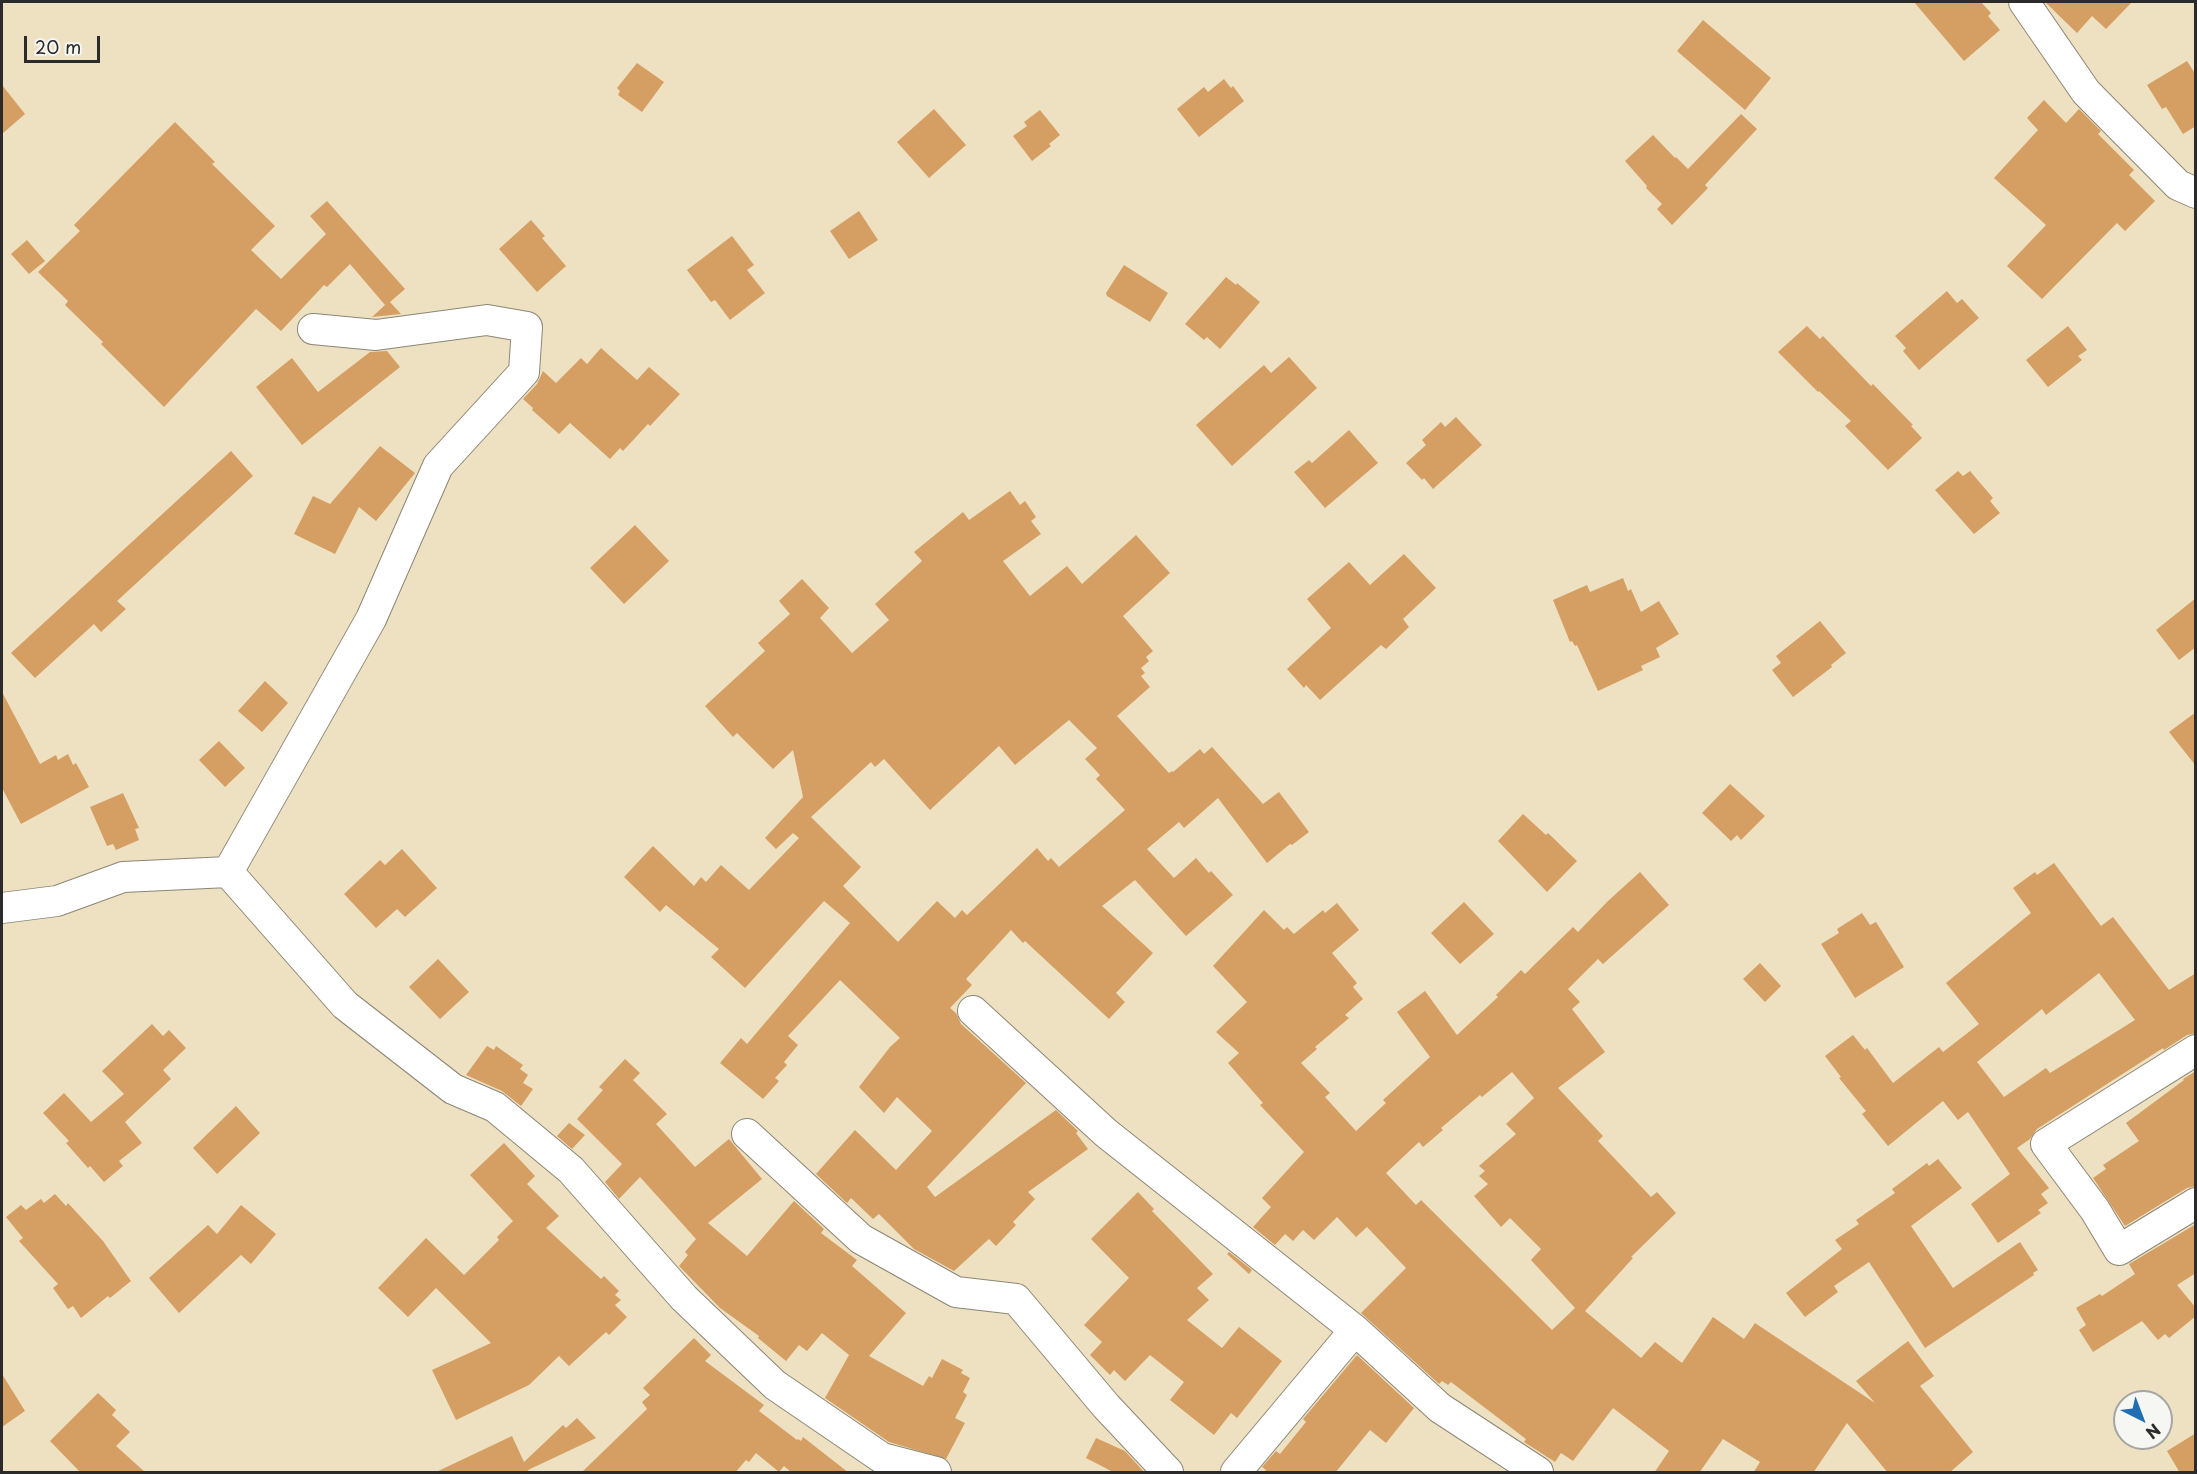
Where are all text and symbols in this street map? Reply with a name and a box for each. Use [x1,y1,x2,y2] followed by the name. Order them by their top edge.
[27,24,104,62] scale bar
[35,33,81,60] text: 20 m
[2113,1390,2173,1450] north arrow
[2141,1419,2166,1445] text: N

